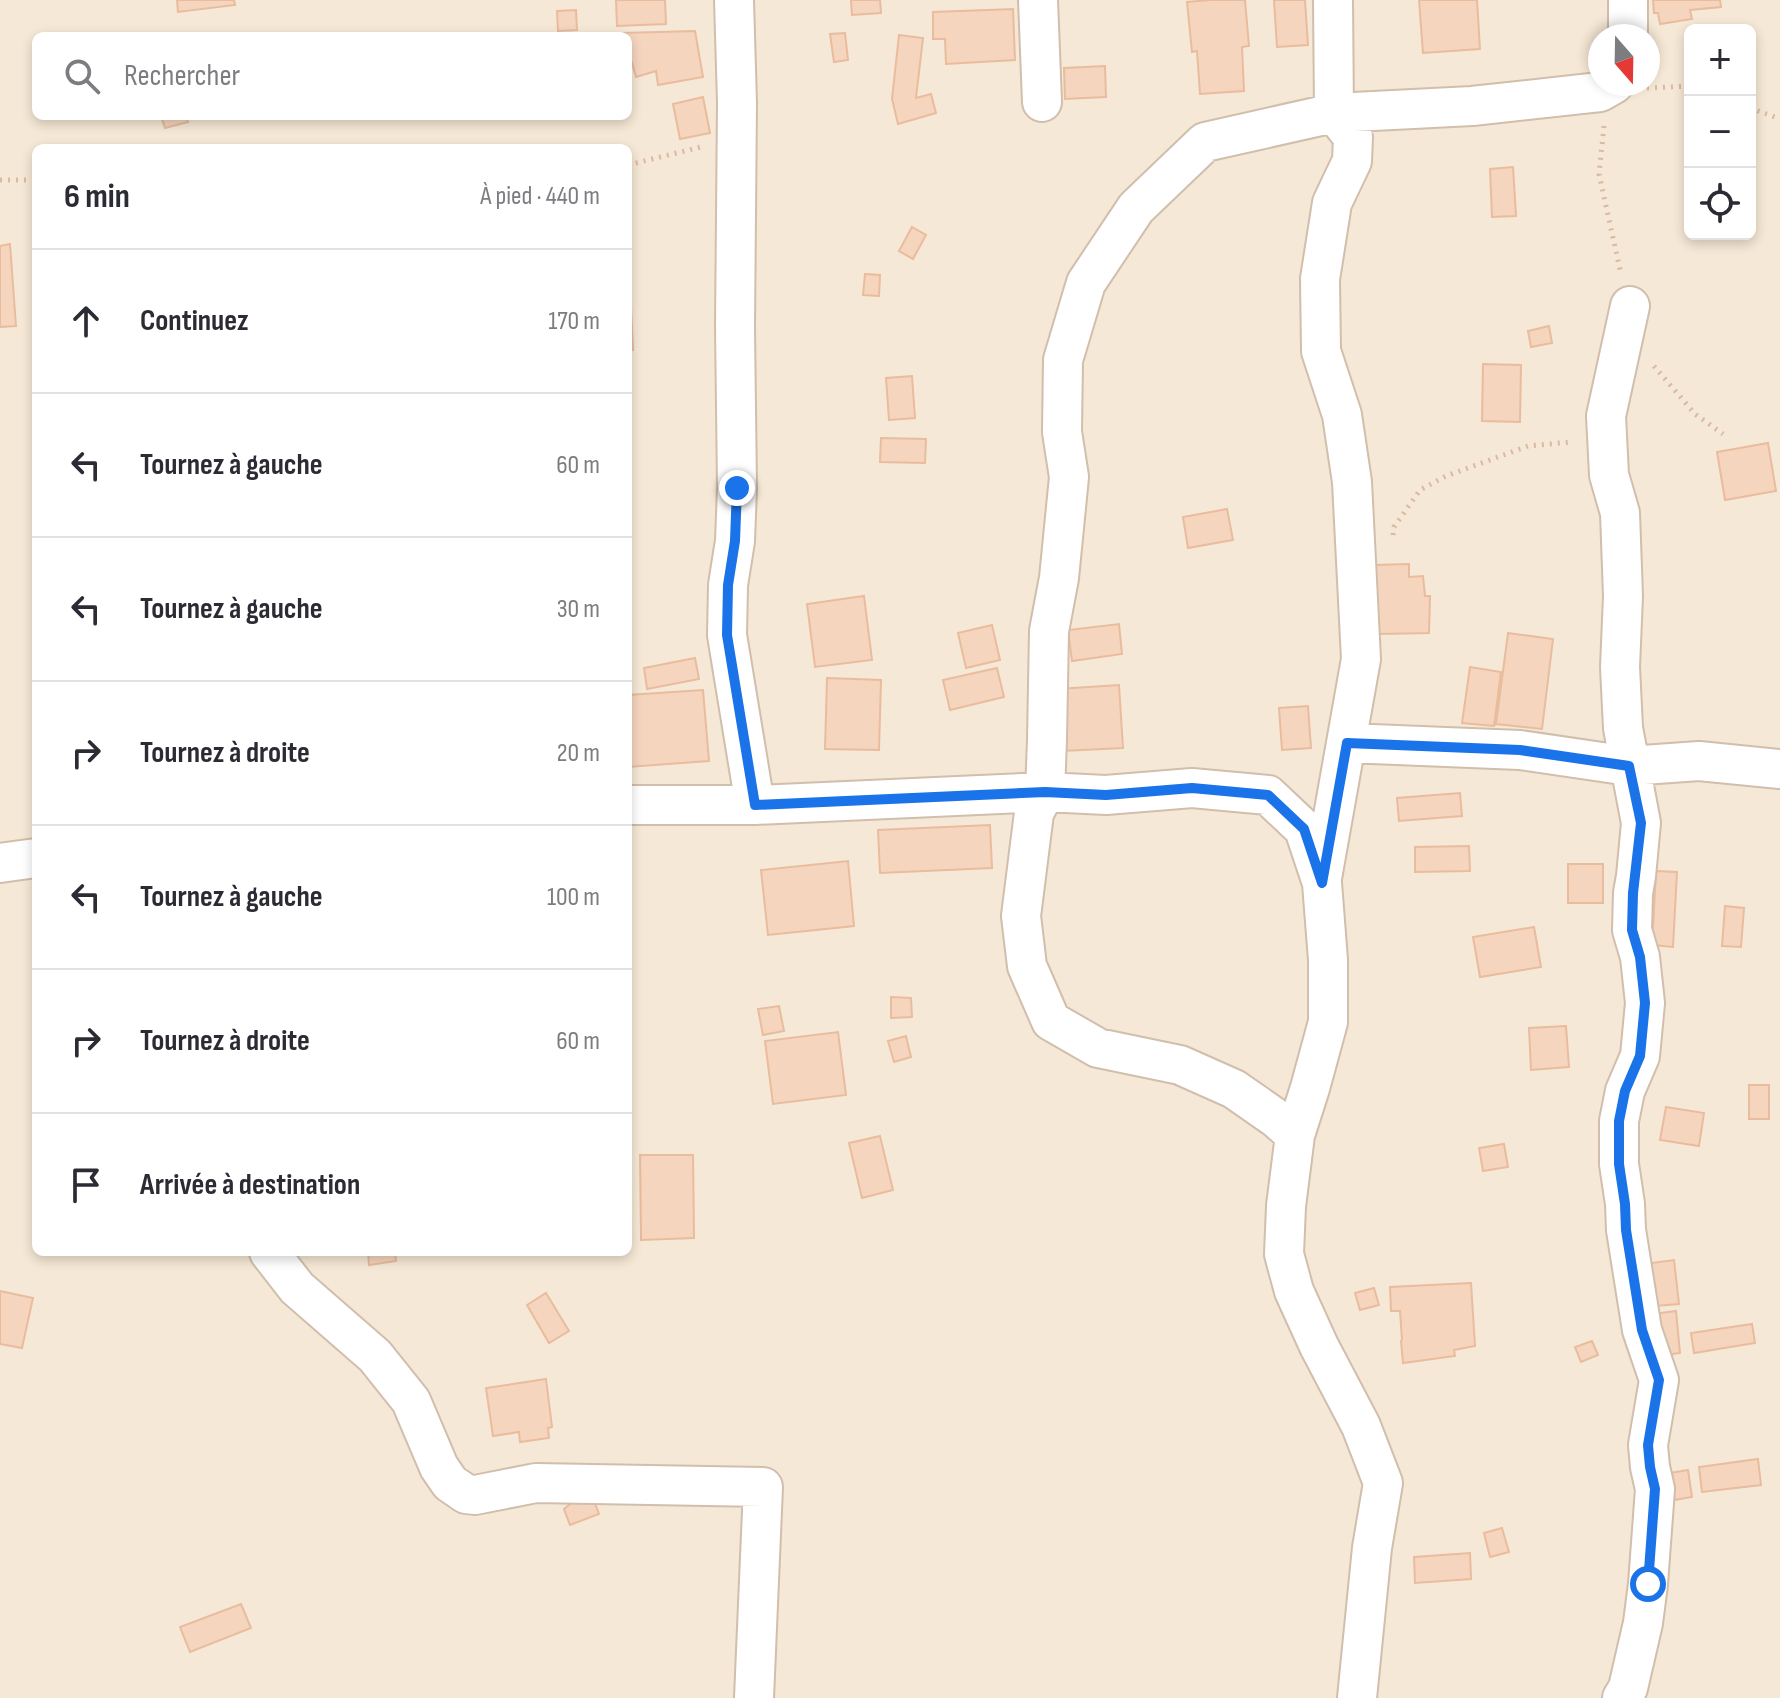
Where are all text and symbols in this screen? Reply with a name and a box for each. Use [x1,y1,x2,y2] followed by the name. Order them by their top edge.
[1588,24,1660,96] north arrow
[1684,24,1756,240] map controls
[1684,24,1756,96] button: +
[32,32,632,120] search box
[60,54,104,98] icon: search
[124,58,240,94] text: Rechercher
[1684,96,1756,168] button: −
[1684,168,1756,240] button: locate
[64,176,130,217] text: 6 min
[480,181,600,212] text: À pied · 440 m
[64,299,108,343] icon: ahead
[140,303,249,339] text: Continuez
[548,306,600,337] text: 170 m
[64,443,108,487] icon: left
[140,447,323,483] text: Tournez à gauche
[556,450,600,481] text: 60 m
[719,470,755,506] route end
[64,587,108,631] icon: left
[140,591,323,627] text: Tournez à gauche
[557,594,600,625] text: 30 m
[64,731,108,775] icon: right
[140,735,310,771] text: Tournez à droite
[557,738,600,769] text: 20 m
[64,875,108,919] icon: left
[140,879,323,915] text: Tournez à gauche
[547,882,600,913] text: 100 m
[64,1019,108,1063] icon: right
[140,1023,310,1059] text: Tournez à droite
[556,1026,600,1057] text: 60 m
[64,1163,108,1207] icon: arrive
[140,1167,360,1203] text: Arrivée à destination
[1630,1566,1666,1602] route start

